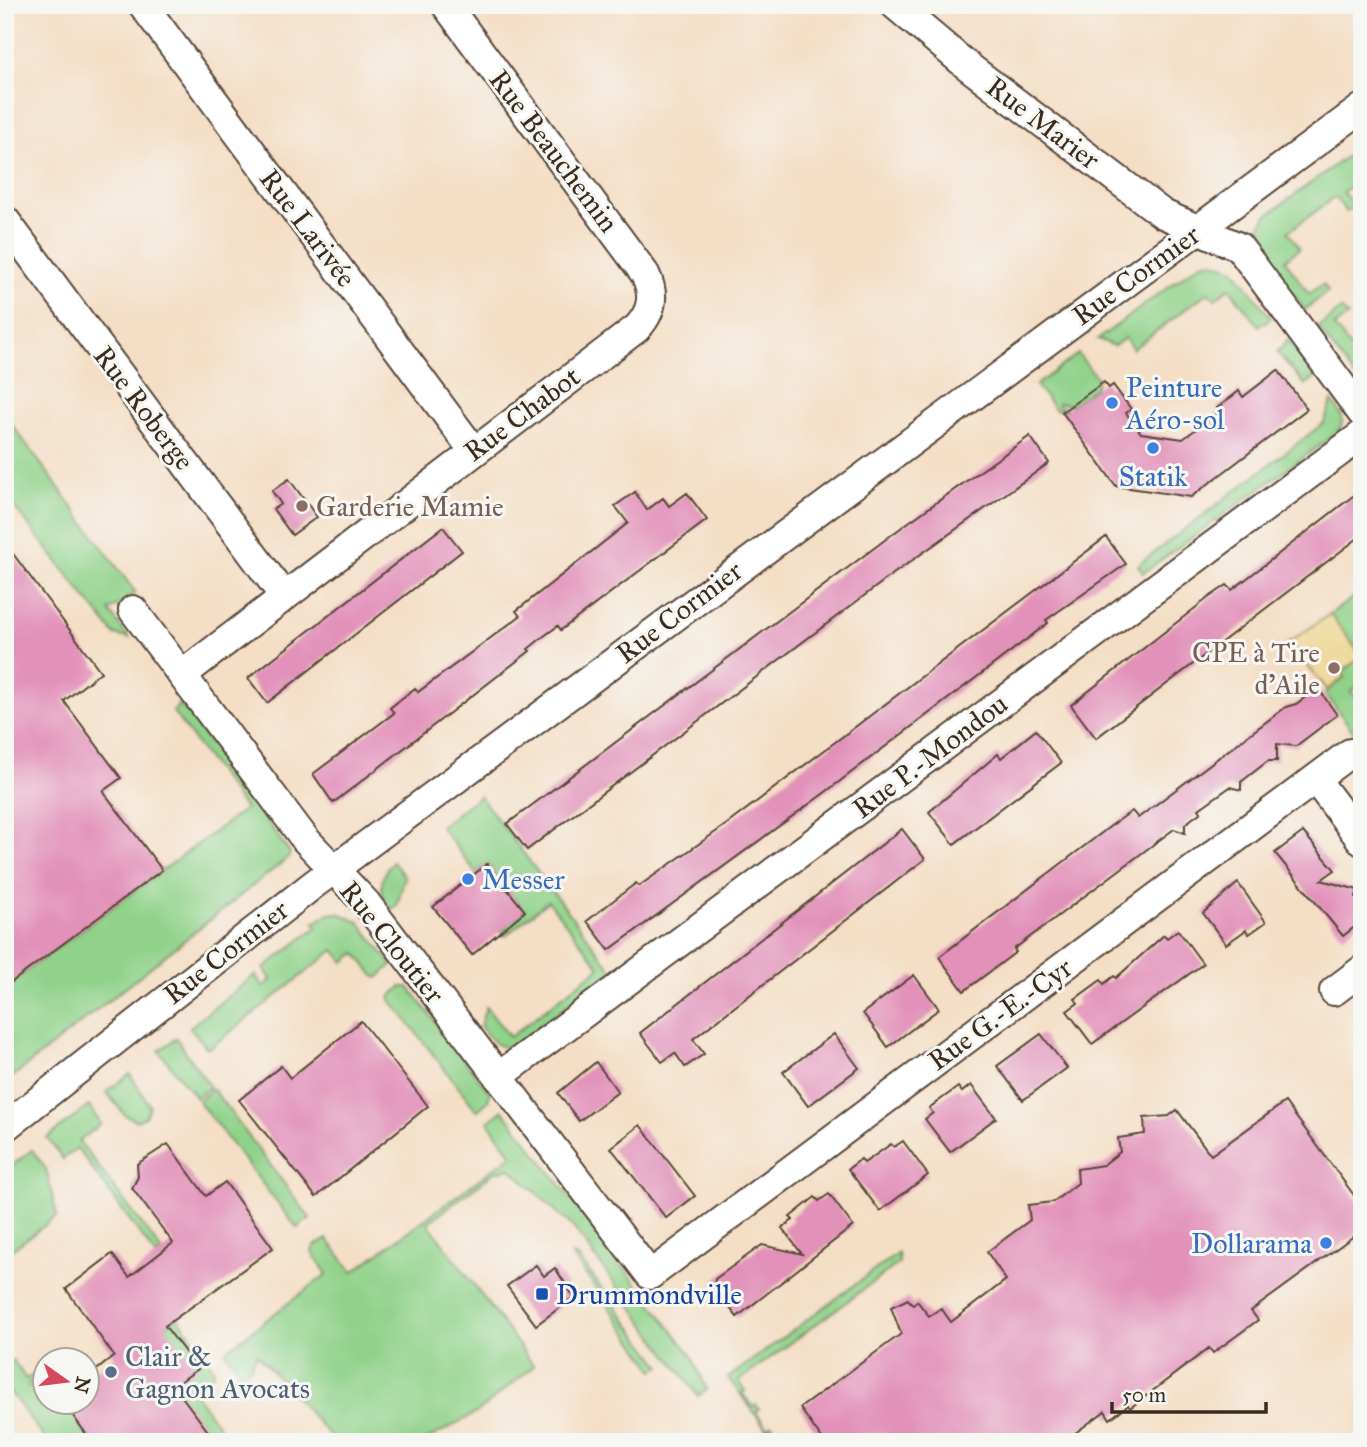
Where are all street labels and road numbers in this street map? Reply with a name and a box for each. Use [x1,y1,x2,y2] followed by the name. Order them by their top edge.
[482,63,626,239] street label: Rue Beauchemin
[979,69,1107,177] street label: Rue Marier
[252,162,364,294] street label: Rue Larivée
[1065,217,1207,333] street label: Rue Cormier
[86,339,202,477] street label: Rue Roberge
[457,359,587,469] street label: Rue Chabot
[609,553,749,671] street label: Rue Cormier
[845,686,1015,826] street label: Rue P.-Mondou
[332,874,452,1011] street label: Rue Cloutier
[156,892,296,1012] street label: Rue Cormier
[921,950,1079,1078] street label: Rue G.-E.-Cyr

